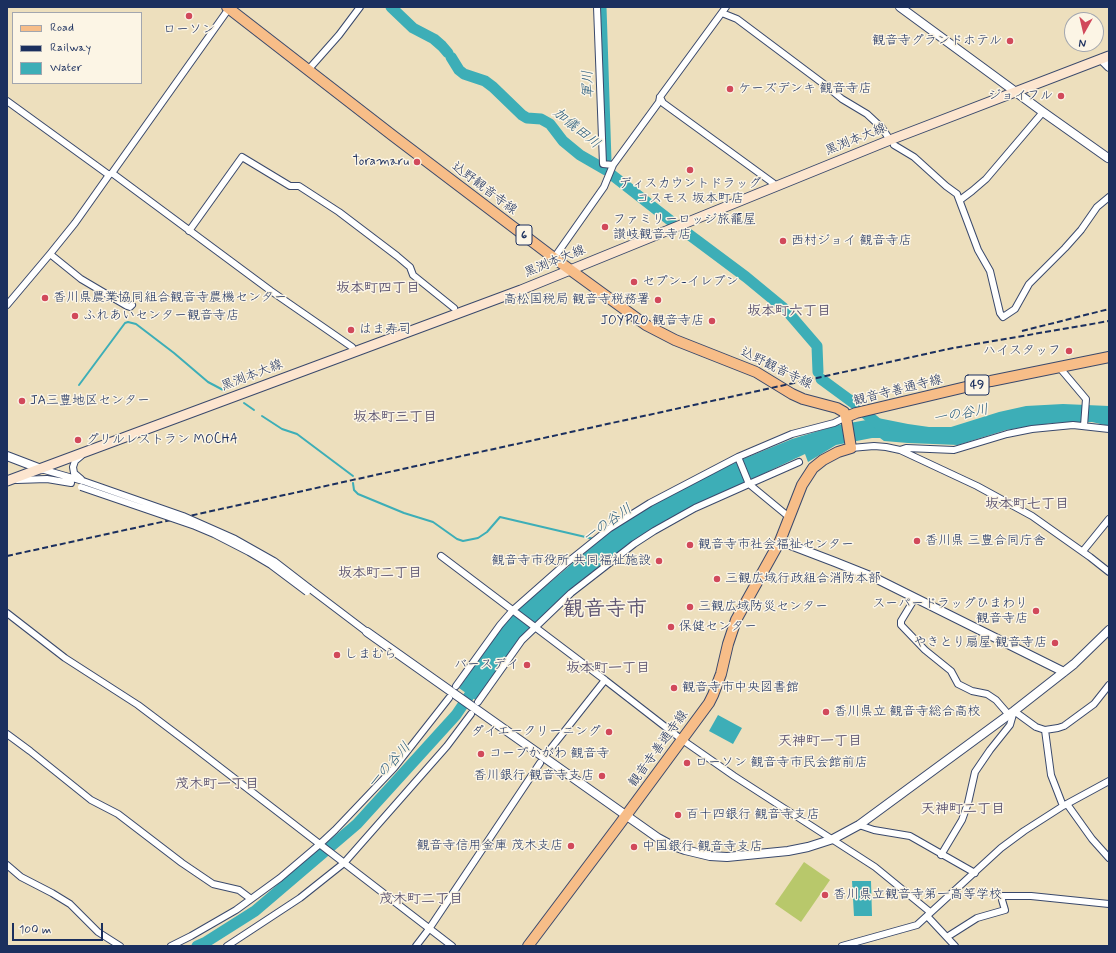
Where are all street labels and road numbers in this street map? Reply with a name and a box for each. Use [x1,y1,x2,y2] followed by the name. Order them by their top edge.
[823,121,889,159] street label: 黒渕本大線
[448,159,520,219] street label: 込野観音寺線
[516,225,532,245] road number: 6
[522,243,588,281] street label: 黒渕本大線
[738,345,814,393] street label: 込野観音寺線
[219,357,285,395] street label: 黒渕本大線
[852,372,944,410] street label: 観音寺善通寺線
[965,375,989,395] road number: 49
[626,708,692,790] street label: 観音寺善通寺線

